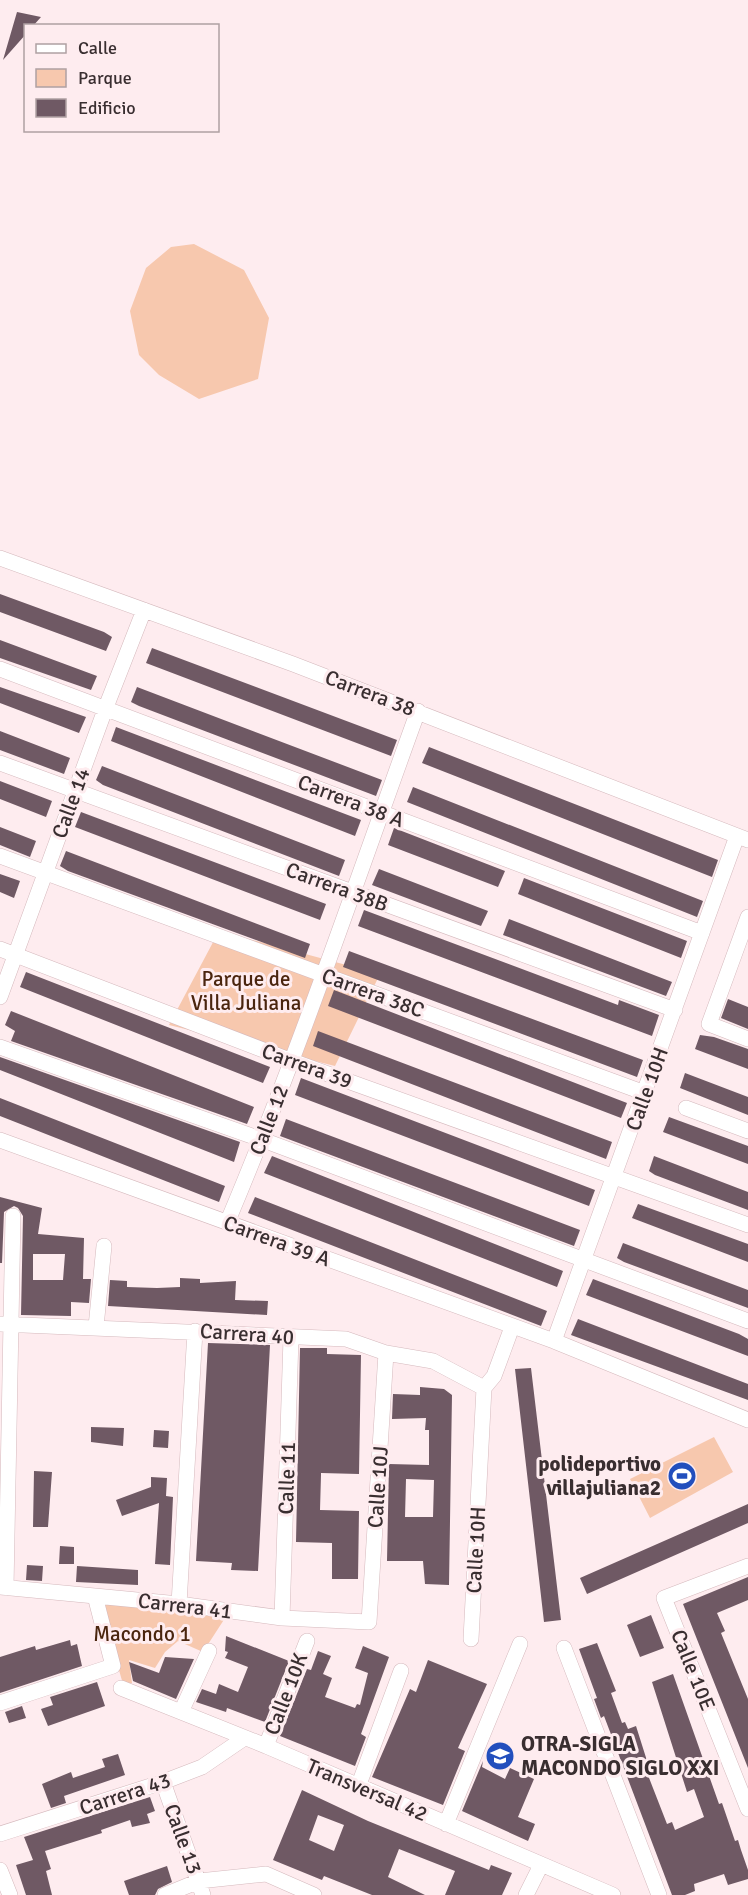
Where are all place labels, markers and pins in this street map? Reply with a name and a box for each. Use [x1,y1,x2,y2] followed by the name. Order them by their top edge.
[538,1451,661,1501] place label: polideportivo villajuliana2
[666,1460,698,1492] sports icon: polideportivo villajuliana2
[521,1731,719,1781] place label: OTRA-SIGLA MACONDO SIGLO XXI
[484,1740,516,1772] school or university icon: OTRA-SIGLA MACONDO SIGLO XXI

